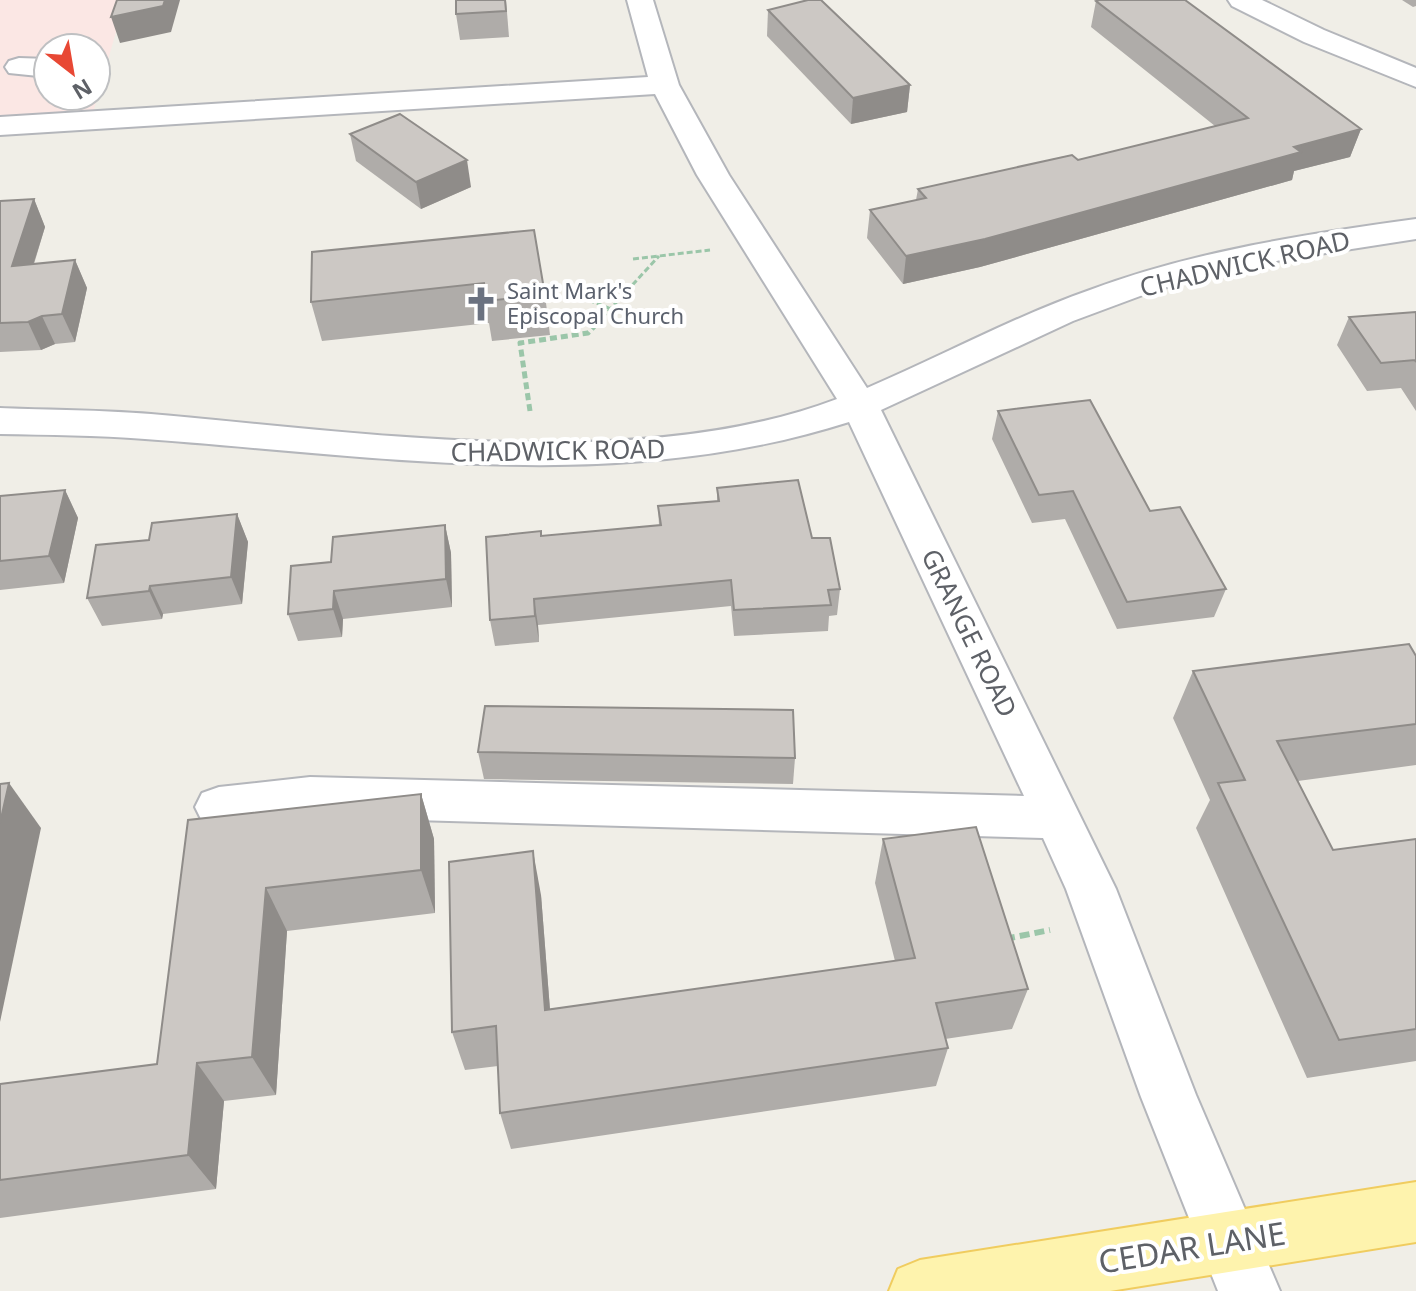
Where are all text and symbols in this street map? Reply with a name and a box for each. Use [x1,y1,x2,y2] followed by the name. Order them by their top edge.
[32,32,112,112] north arrow
[67,73,98,107] text: N
[1136,221,1354,305] street label: CHADWICK ROAD
[507,275,684,330] place label: Saint Mark's Episcopal Church
[462,285,500,323] church icon: Saint Mark's Episcopal Church
[450,430,666,470] street label: CHADWICK ROAD
[914,542,1026,723] street label: GRANGE ROAD
[1095,1211,1288,1283] street label: CEDAR LANE

